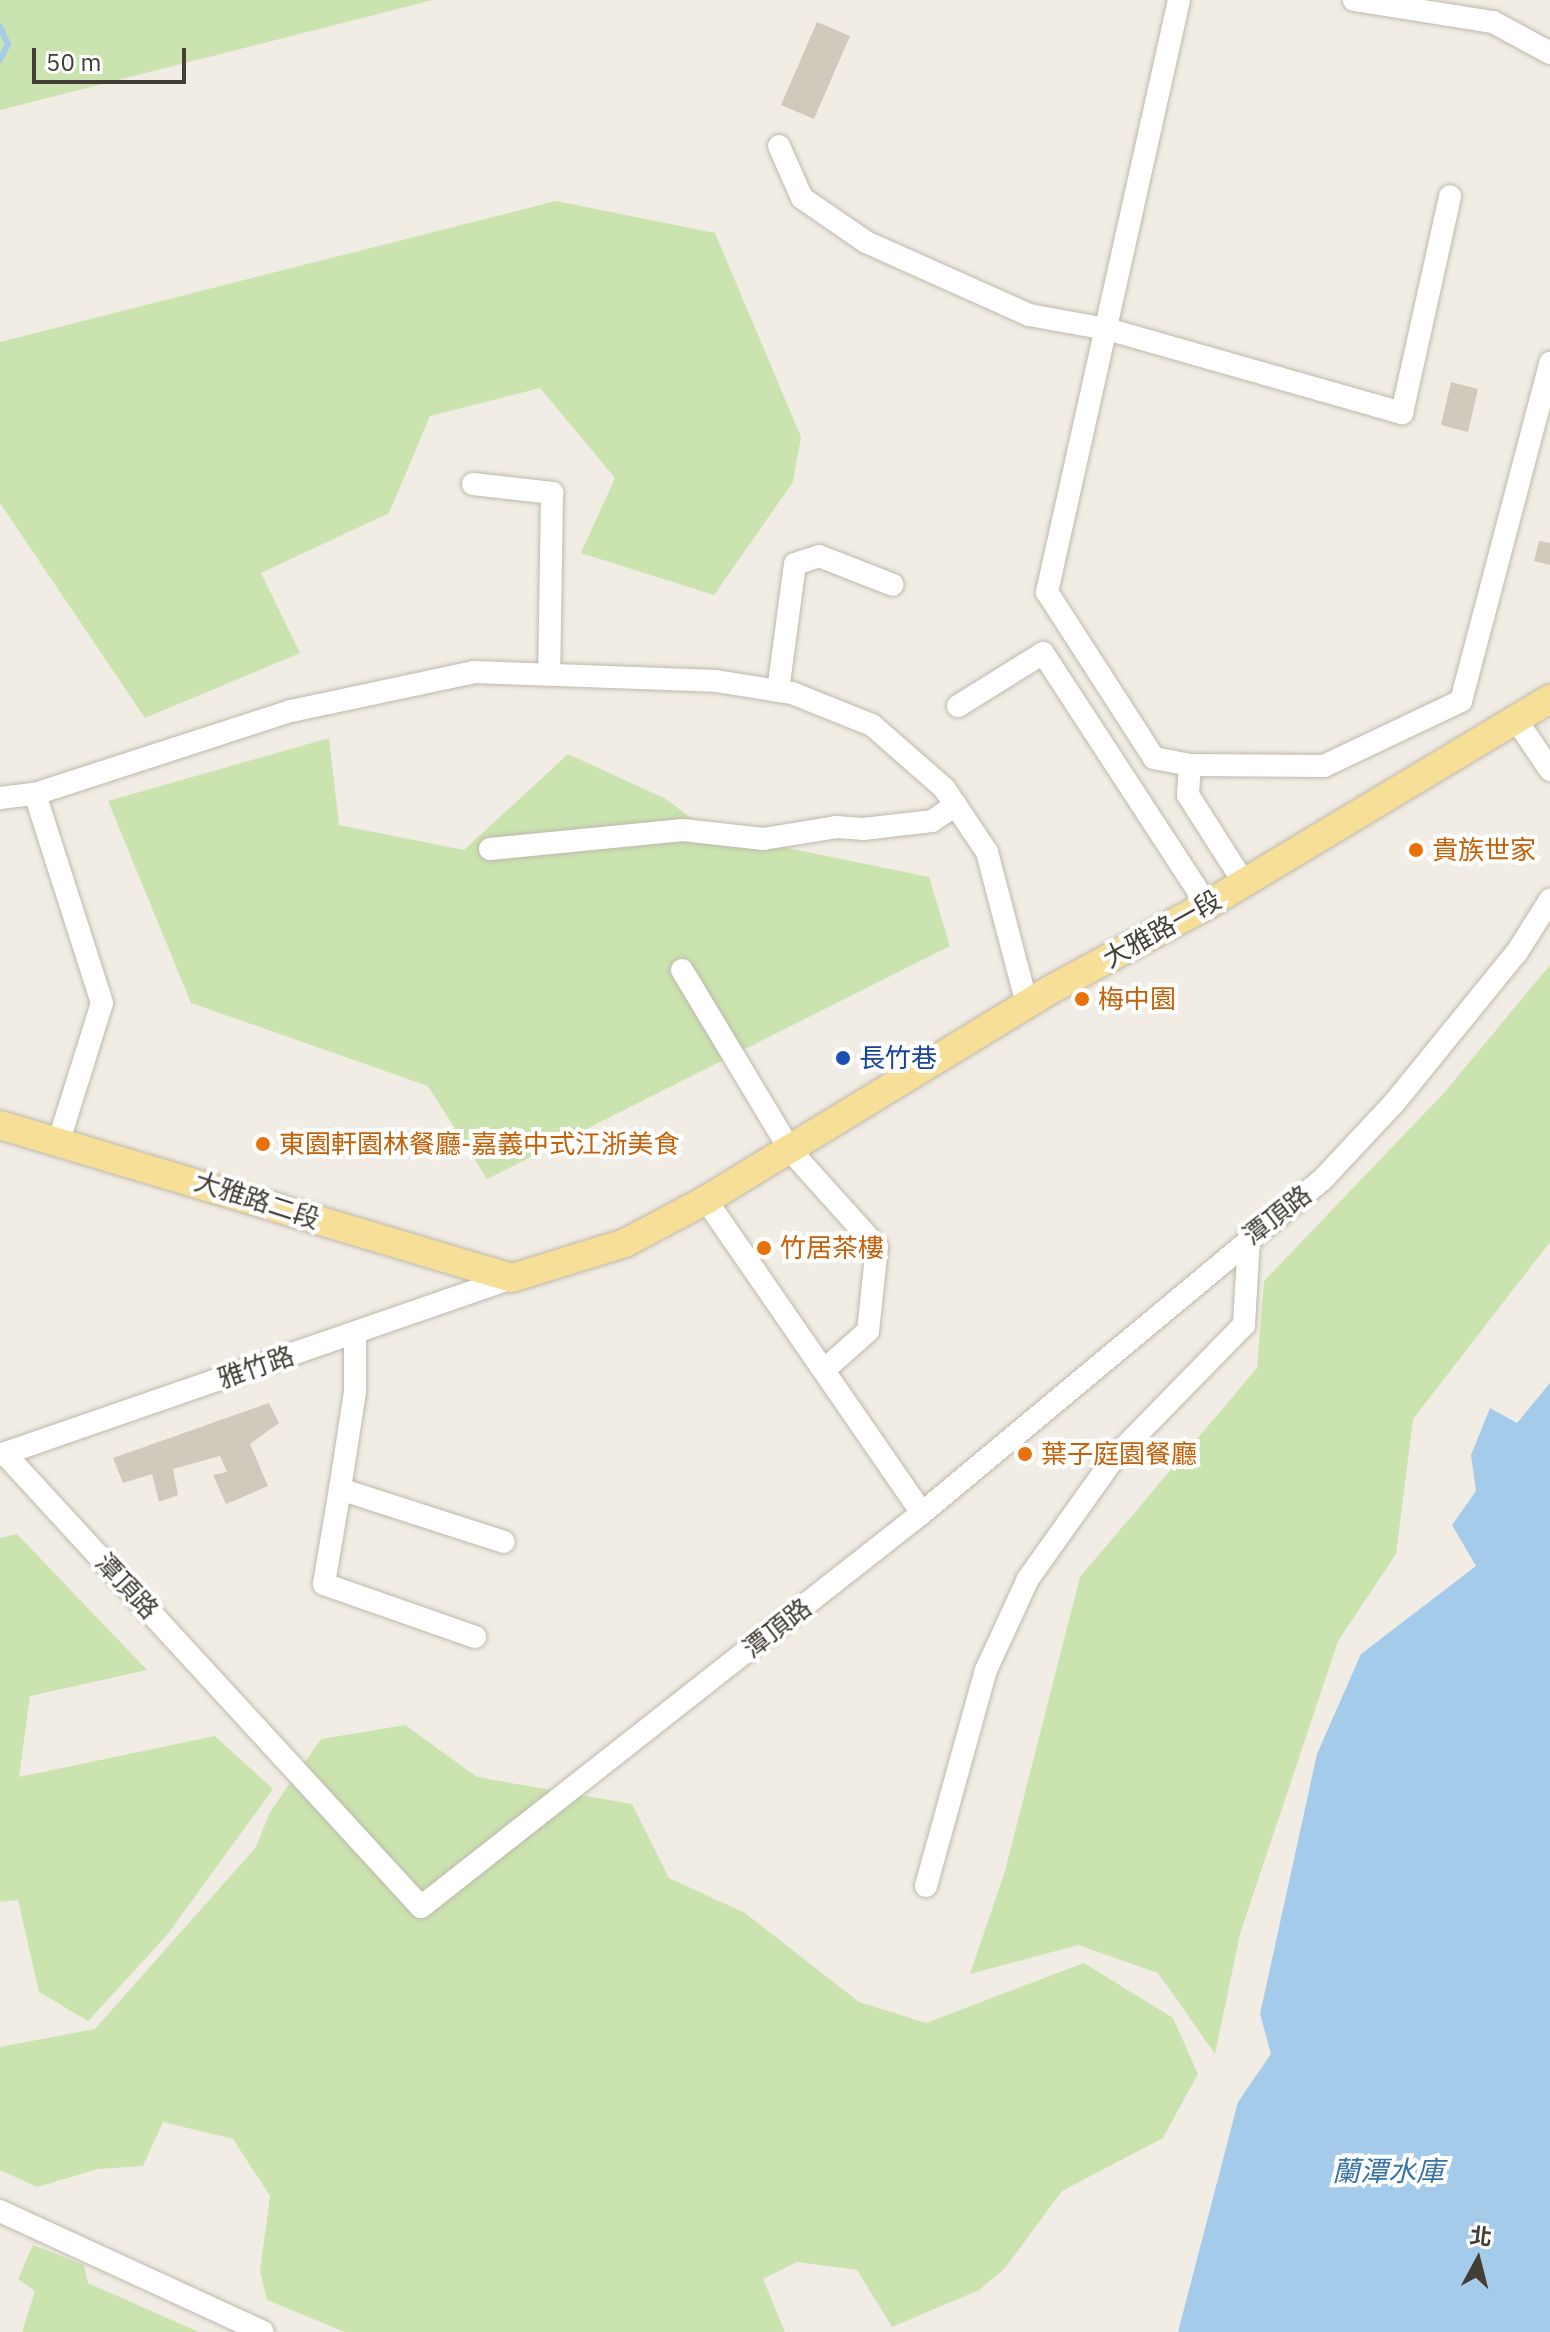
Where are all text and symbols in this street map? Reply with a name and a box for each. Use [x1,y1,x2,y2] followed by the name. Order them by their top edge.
[36,32,190,82] scale bar
[46,46,101,78] text: 50 m
[1432,834,1536,866] place label: 貴族世家
[1407,841,1425,859] marker: 貴族世家
[1098,884,1226,974] street label: 大雅路一段
[1098,983,1176,1015] place label: 梅中園
[1073,990,1091,1008] marker: 梅中園
[859,1042,937,1074] place label: 長竹巷
[834,1049,852,1067] marker: 長竹巷
[279,1128,679,1160] place label: 東園軒園林餐廳-嘉義中式江浙美食
[254,1135,272,1153] marker: 東園軒園林餐廳-嘉義中式江浙美食
[190,1165,324,1235] street label: 大雅路二段
[1237,1179,1317,1251] street label: 潭頂路
[780,1232,884,1264] place label: 竹居茶樓
[755,1239,773,1257] marker: 竹居茶樓
[214,1340,298,1394] street label: 雅竹路
[1041,1438,1197,1470] place label: 葉子庭園餐廳
[1016,1445,1034,1463] marker: 葉子庭園餐廳
[89,1547,165,1625] street label: 潭頂路
[737,1592,817,1664] street label: 潭頂路
[1332,2154,1444,2188] water label: 蘭潭水庫
[1438,2220,1518,2300] north arrow
[1468,2220,1494,2251] text: 北

